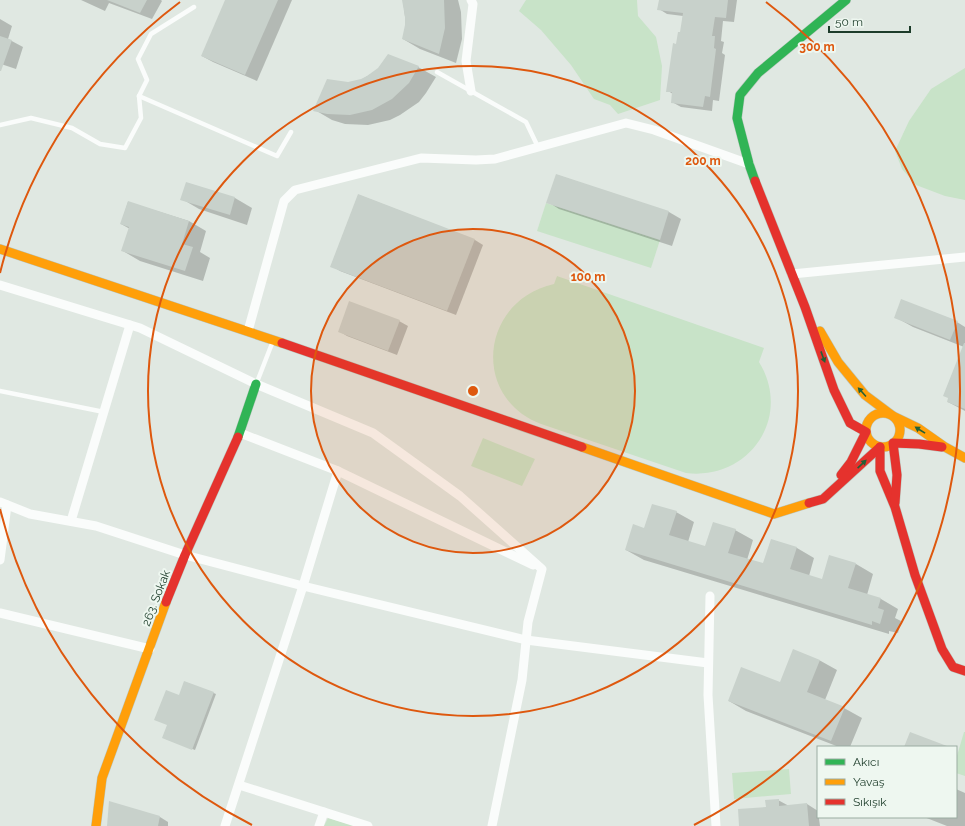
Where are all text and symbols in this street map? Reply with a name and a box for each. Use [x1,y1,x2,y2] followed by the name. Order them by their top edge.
[829,8,910,34] scale bar
[835,15,863,29] text: 50 m
[799,40,835,54] text: 300 m
[685,154,721,168] text: 200 m
[571,270,605,284] text: 100 m
[820,351,826,363] one-way arrow
[466,384,480,398] centre of rings
[858,386,867,397] one-way arrow
[915,426,925,434] one-way arrow
[857,459,867,468] one-way arrow
[139,567,173,628] street label: 263. Sokak
[817,746,957,818] legend
[853,755,879,769] text: Akıcı
[853,775,885,789] text: Yavaş
[853,795,887,809] text: Sıkışık

